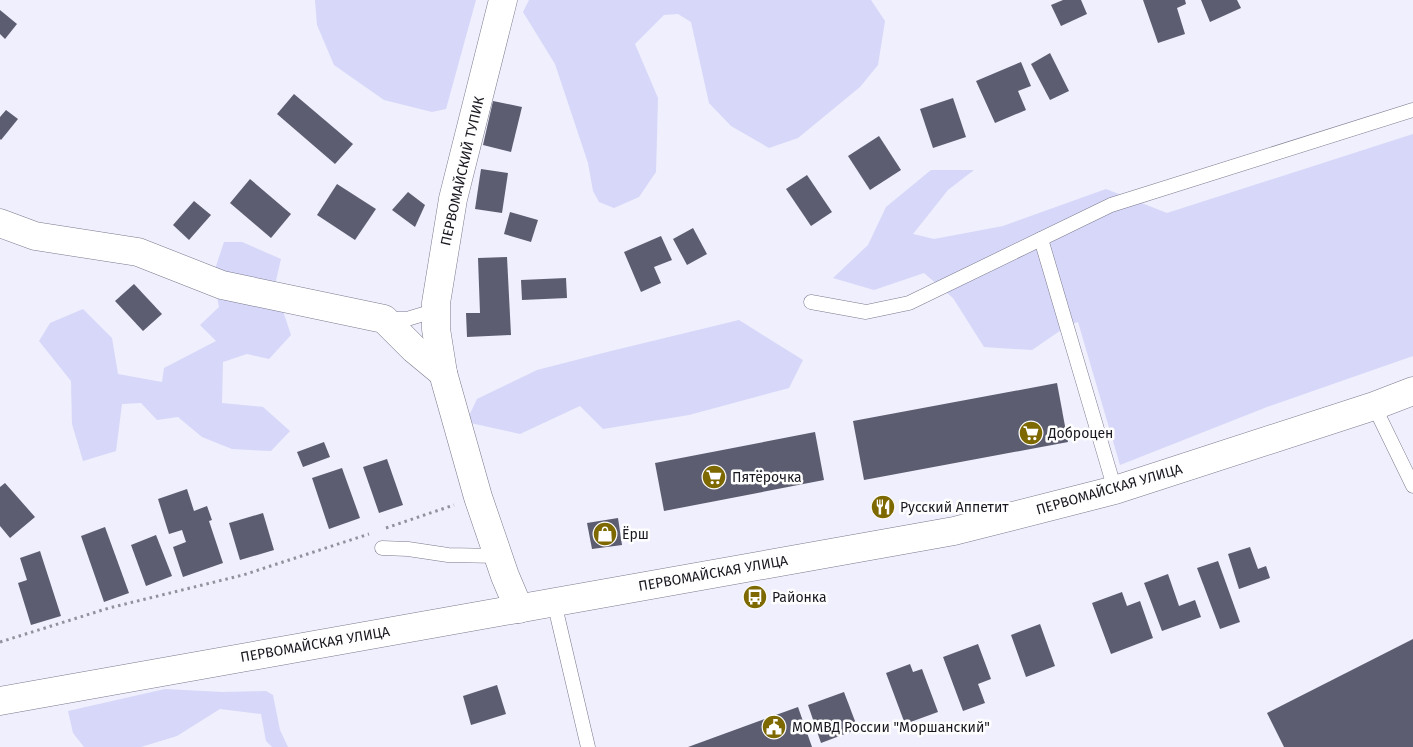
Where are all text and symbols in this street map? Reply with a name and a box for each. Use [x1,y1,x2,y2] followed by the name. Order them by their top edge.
[437,94,488,247] street label: ПЕРВОМАЙСКИЙ ТУПИК
[1018,420,1044,446] supermarket icon: Доброцен
[1047,425,1113,442] place label: Доброцен
[1034,460,1184,519] street label: ПЕРВОМАЙСКАЯ УЛИЦА
[701,464,727,490] supermarket icon: Пятёрочка
[732,469,802,486] place label: Пятёрочка
[870,494,896,520] restaurant icon: Русский Аппетит
[900,499,1009,516] place label: Русский Аппетит
[592,521,618,547] shop icon: Ёрш
[622,526,649,543] place label: Ёрш
[637,552,789,595] street label: ПЕРВОМАЙСКАЯ УЛИЦА
[742,584,768,610] bus stop icon: Районка
[772,589,827,606] place label: Районка
[239,623,391,666] street label: ПЕРВОМАЙСКАЯ УЛИЦА
[761,714,787,740] public building icon: МОМВД России "Моршанский"
[792,719,990,736] place label: МОМВД России "Моршанский"

